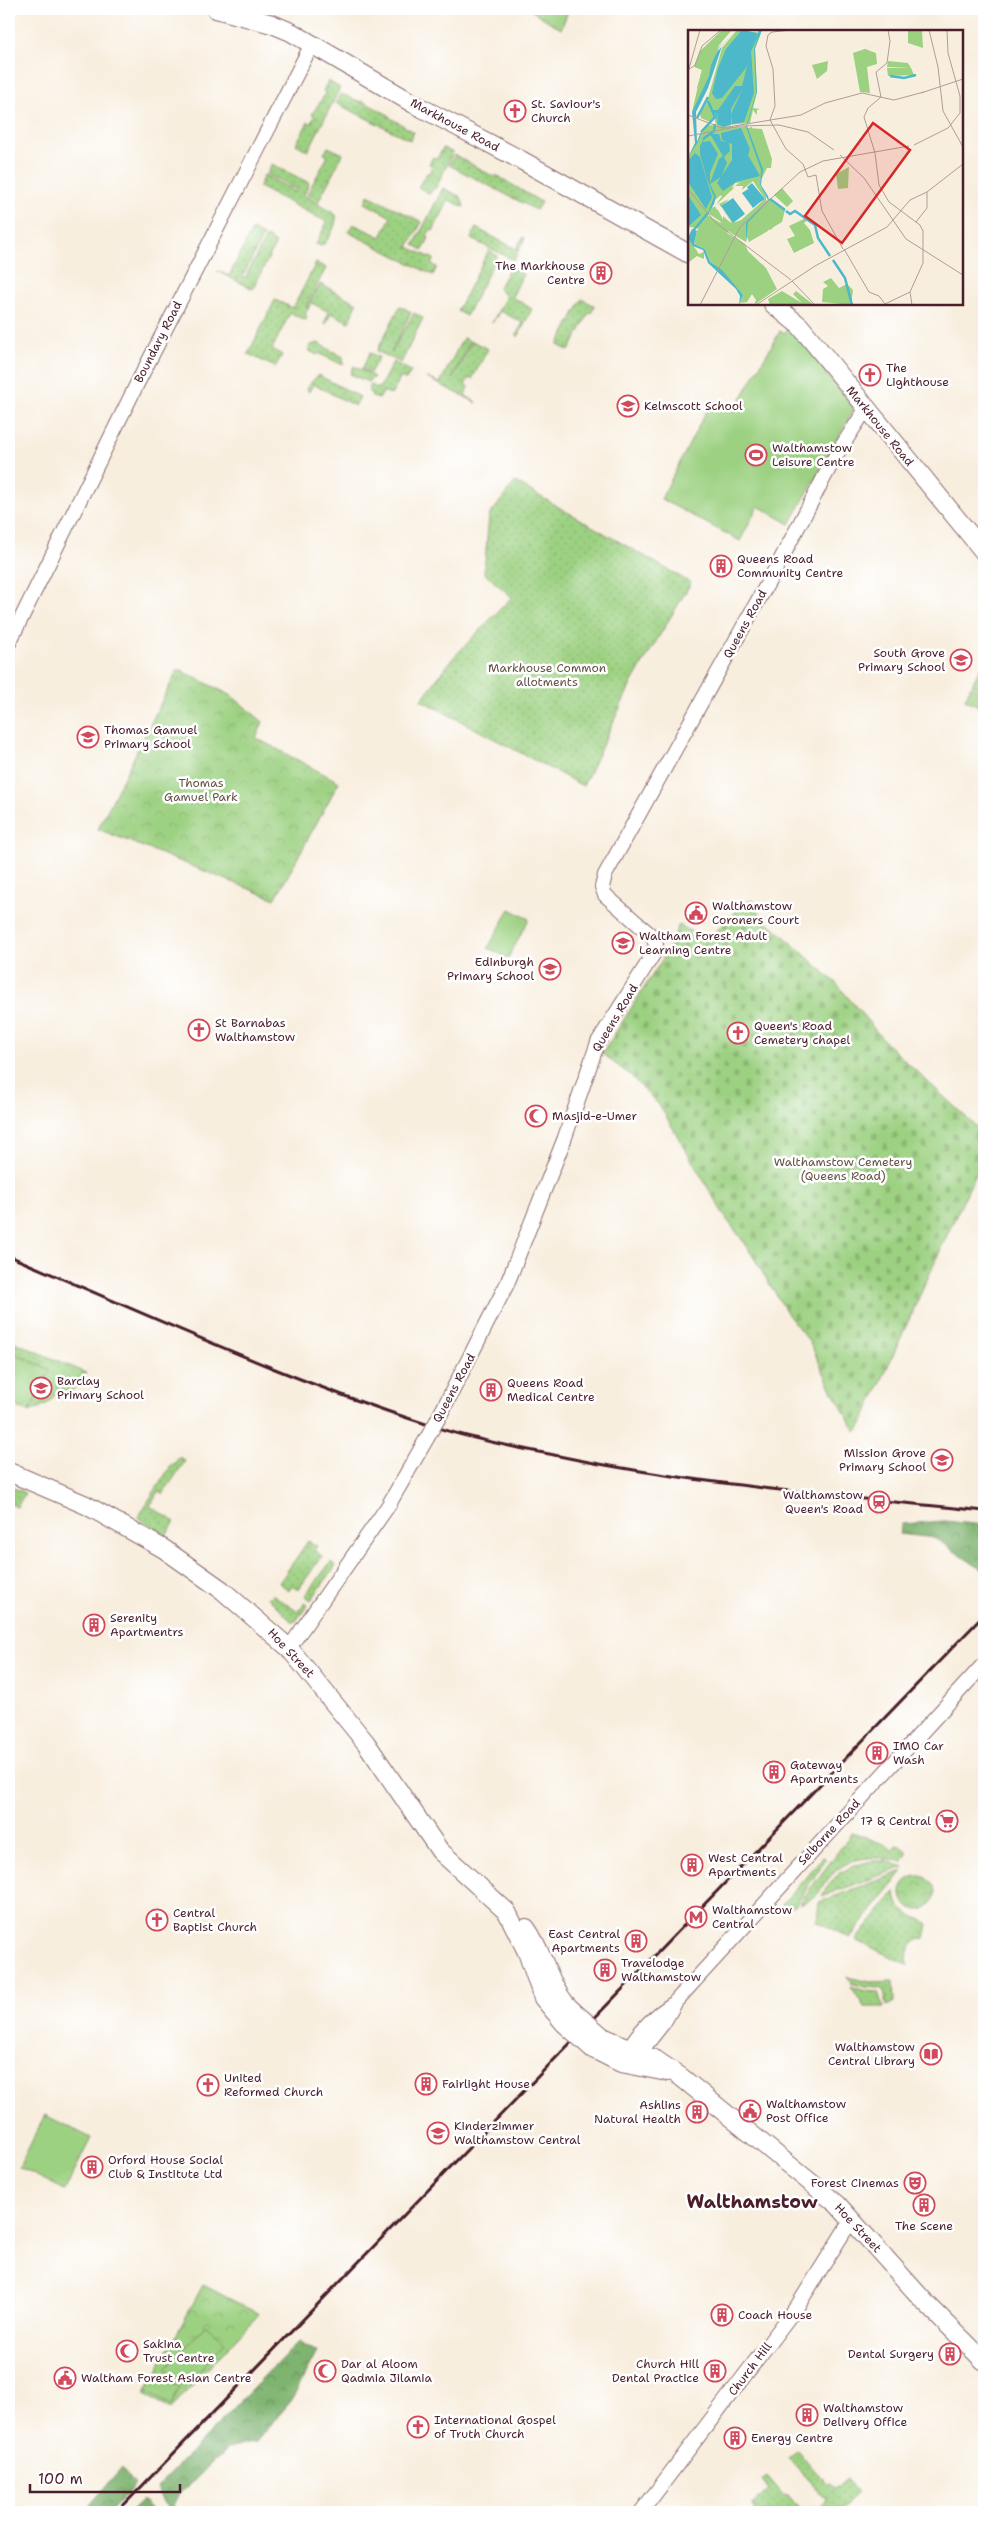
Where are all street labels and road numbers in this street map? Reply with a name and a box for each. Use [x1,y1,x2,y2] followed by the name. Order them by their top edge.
[408,95,503,155] street label: Markhouse Road
[130,298,186,386] street label: Boundary Road
[843,383,918,470] street label: Markhouse Road
[720,586,771,661] street label: Queens Road
[588,981,642,1055] street label: Queens Road
[429,1350,479,1425] street label: Queens Road
[264,1625,318,1681] street label: Hoe Street
[794,1795,864,1868] street label: Selborne Road
[831,2200,885,2256] street label: Hoe Street
[725,2339,776,2399] street label: Church Hill

